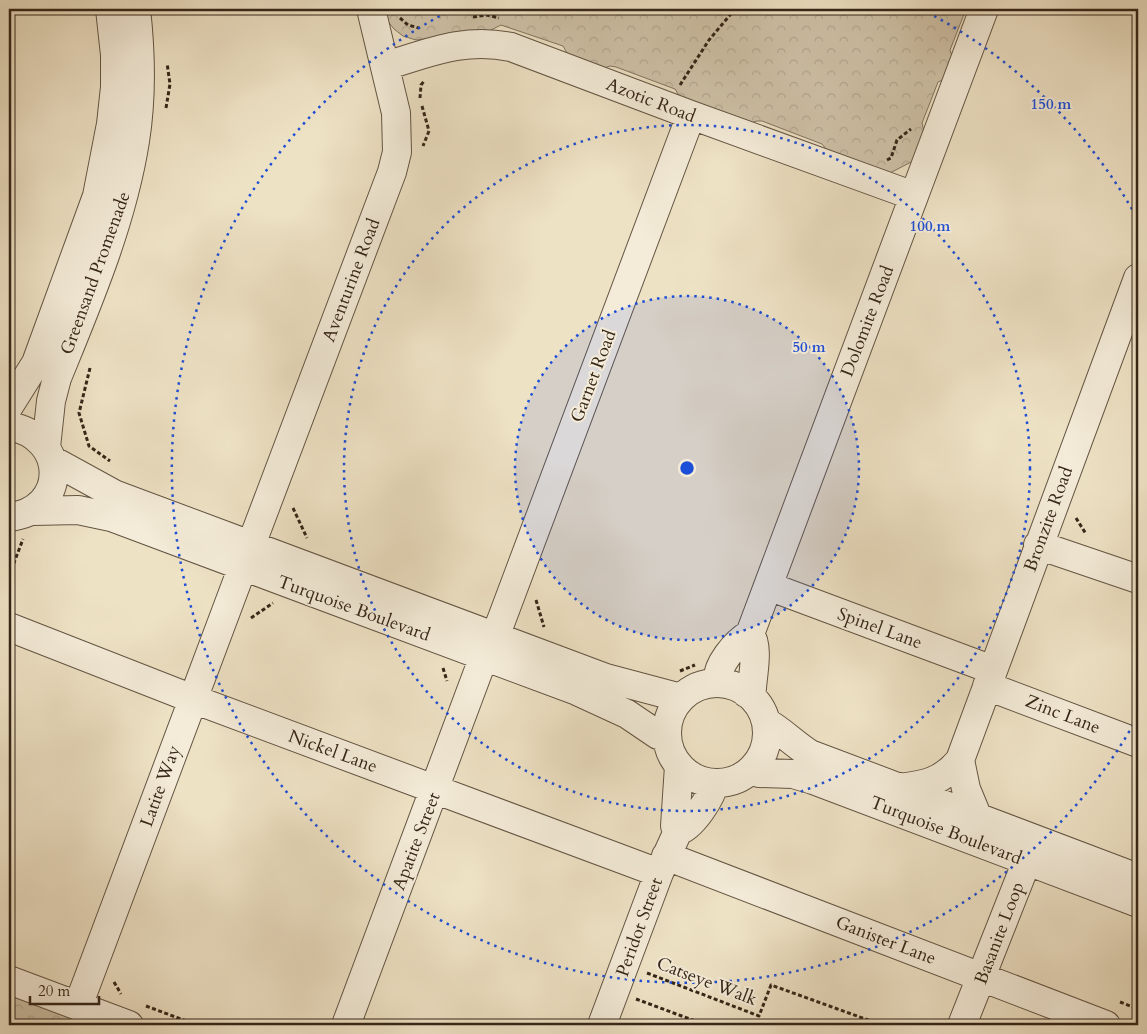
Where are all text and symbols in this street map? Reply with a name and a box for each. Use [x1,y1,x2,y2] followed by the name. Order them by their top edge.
[602,72,700,129] street label: Azotic Road
[1031,94,1072,114] text: 150 m
[54,188,137,358] street label: Greensand Promenade
[316,214,387,345] street label: Aventurine Road
[910,216,951,236] text: 100 m
[835,262,900,380] street label: Dolomite Road
[564,326,623,426] street label: Garnet Road
[792,337,826,357] text: 50 m
[678,459,696,477] centre of rings
[1018,463,1079,575] street label: Bronzite Road
[274,569,434,648] street label: Turquoise Boulevard
[834,602,926,655] street label: Spinel Lane
[1022,689,1104,740] street label: Zinc Lane
[285,724,381,779] street label: Nickel Lane
[134,741,187,831] street label: Latite Way
[386,788,447,894] street label: Apatite Street
[866,790,1026,871] street label: Turquoise Boulevard
[610,874,669,980] street label: Peridot Street
[968,878,1030,988] street label: Basanite Loop
[832,910,940,971] street label: Ganister Lane
[653,951,761,1012] street label: Catseye Walk
[30,974,99,1006] scale bar
[38,981,70,1001] text: 20 m

